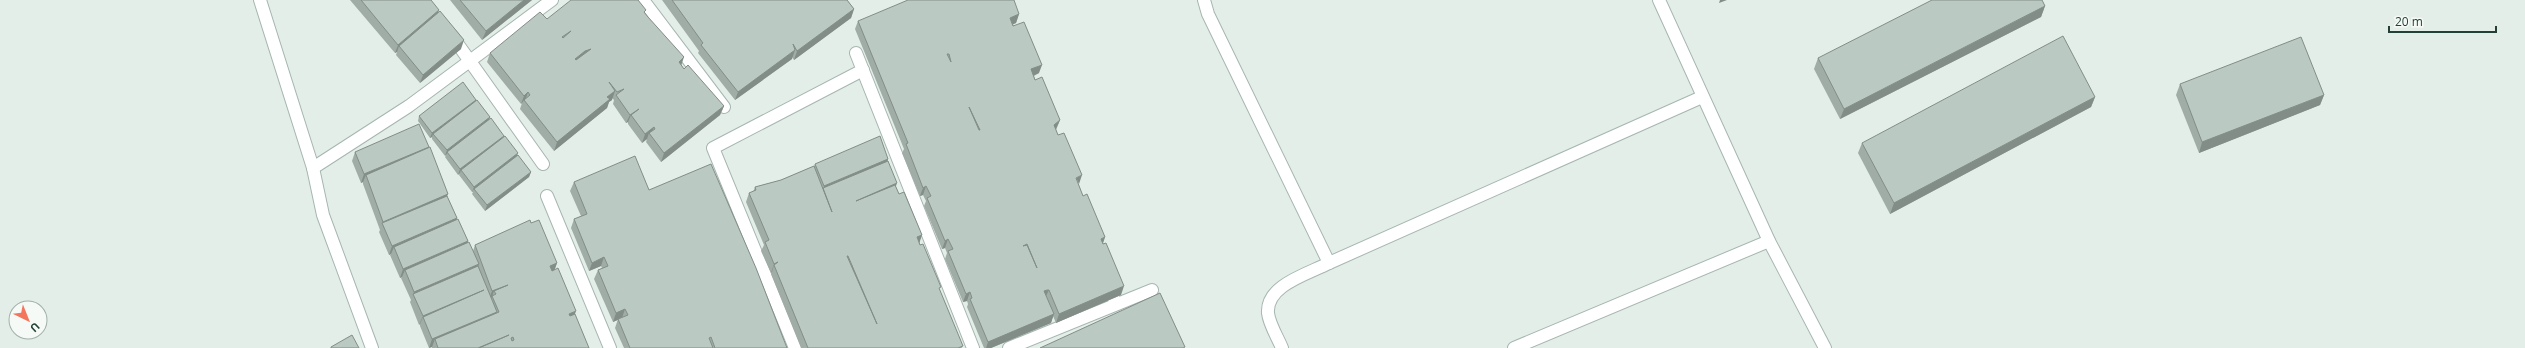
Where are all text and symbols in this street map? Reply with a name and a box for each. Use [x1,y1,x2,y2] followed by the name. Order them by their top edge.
[2389,8,2496,34] scale bar
[2395,13,2423,30] text: 20 m
[8,300,48,340] north arrow
[27,319,43,336] text: U

